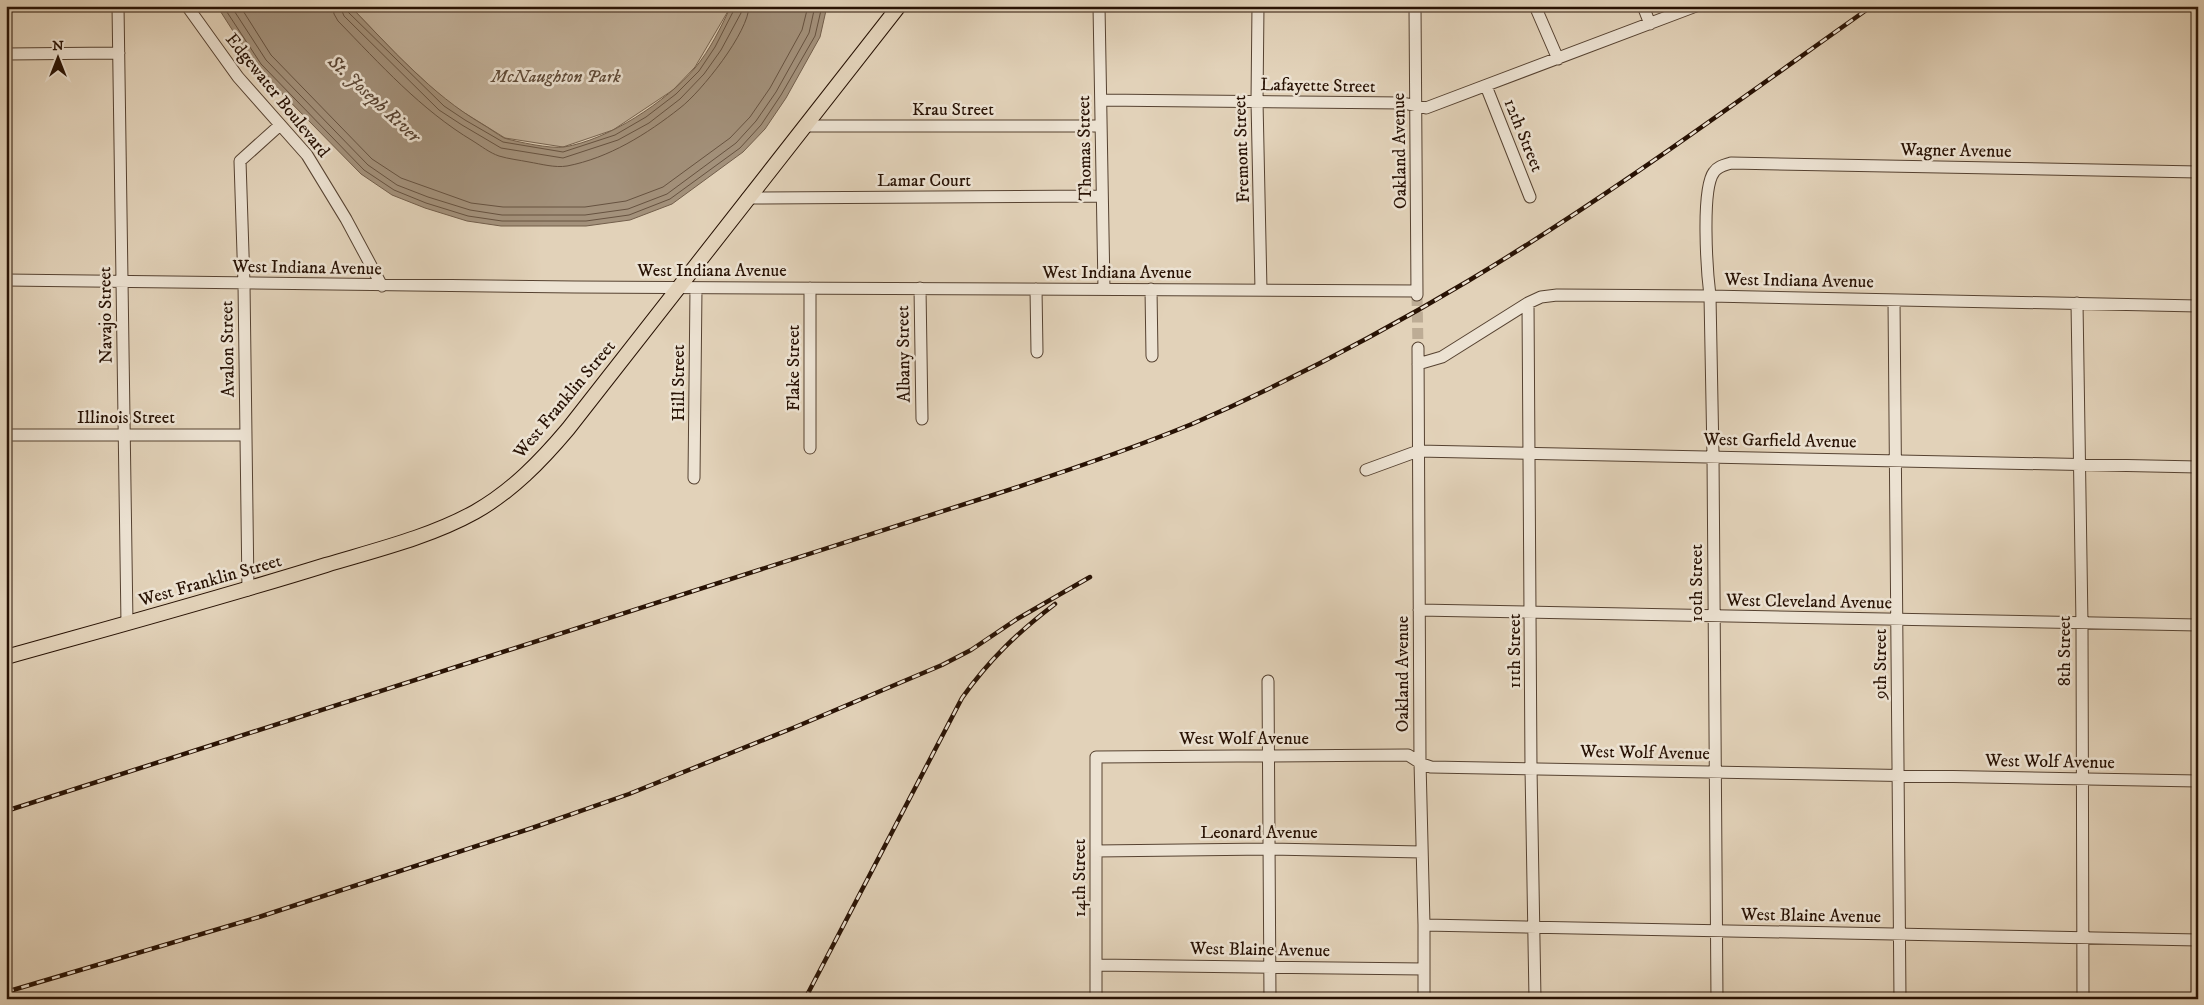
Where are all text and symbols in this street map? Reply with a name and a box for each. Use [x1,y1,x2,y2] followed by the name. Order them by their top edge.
[220,29,334,162] street label: Edgewater Boulevard
[32,32,82,82] north arrow
[52,37,64,55] text: N
[322,50,427,150] water label: St. Joseph River
[489,66,621,88] park label: McNaughton Park
[1260,74,1376,98] street label: Lafayette Street
[1388,93,1412,209] street label: Oakland Avenue
[1229,94,1255,203] street label: Fremont Street
[1073,95,1097,201] street label: Thomas Street
[1498,96,1548,175] street label: 12th Street
[912,99,994,121] street label: Krau Street
[1899,139,2012,163] street label: Wagner Avenue
[877,170,971,192] street label: Lamar Court
[231,256,382,280] street label: West Indiana Avenue
[636,260,787,282] street label: West Indiana Avenue
[1041,262,1192,284] street label: West Indiana Avenue
[94,266,118,364] street label: Navajo Street
[1723,269,1874,293] street label: West Indiana Avenue
[216,300,240,397] street label: Avalon Street
[892,305,916,403] street label: Albany Street
[783,324,805,411] street label: Flake Street
[508,336,621,464] street label: West Franklin Street
[668,344,690,422] street label: Hill Street
[77,407,175,429] street label: Illinois Street
[1702,429,1857,453] street label: West Garfield Avenue
[1686,544,1708,622] street label: 10th Street
[135,550,284,612] street label: West Franklin Street
[1725,590,1892,614] street label: West Cleveland Avenue
[1504,613,1526,688] street label: 11th Street
[2054,615,2076,686] street label: 8th Street
[1392,616,1414,732] street label: Oakland Avenue
[1870,628,1892,700] street label: 9th Street
[1178,728,1309,750] street label: West Wolf Avenue
[1579,741,1710,765] street label: West Wolf Avenue
[1984,750,2115,774] street label: West Wolf Avenue
[1200,822,1318,844] street label: Leonard Avenue
[1069,838,1091,917] street label: 14th Street
[1740,904,1881,928] street label: West Blaine Avenue
[1189,938,1330,962] street label: West Blaine Avenue

